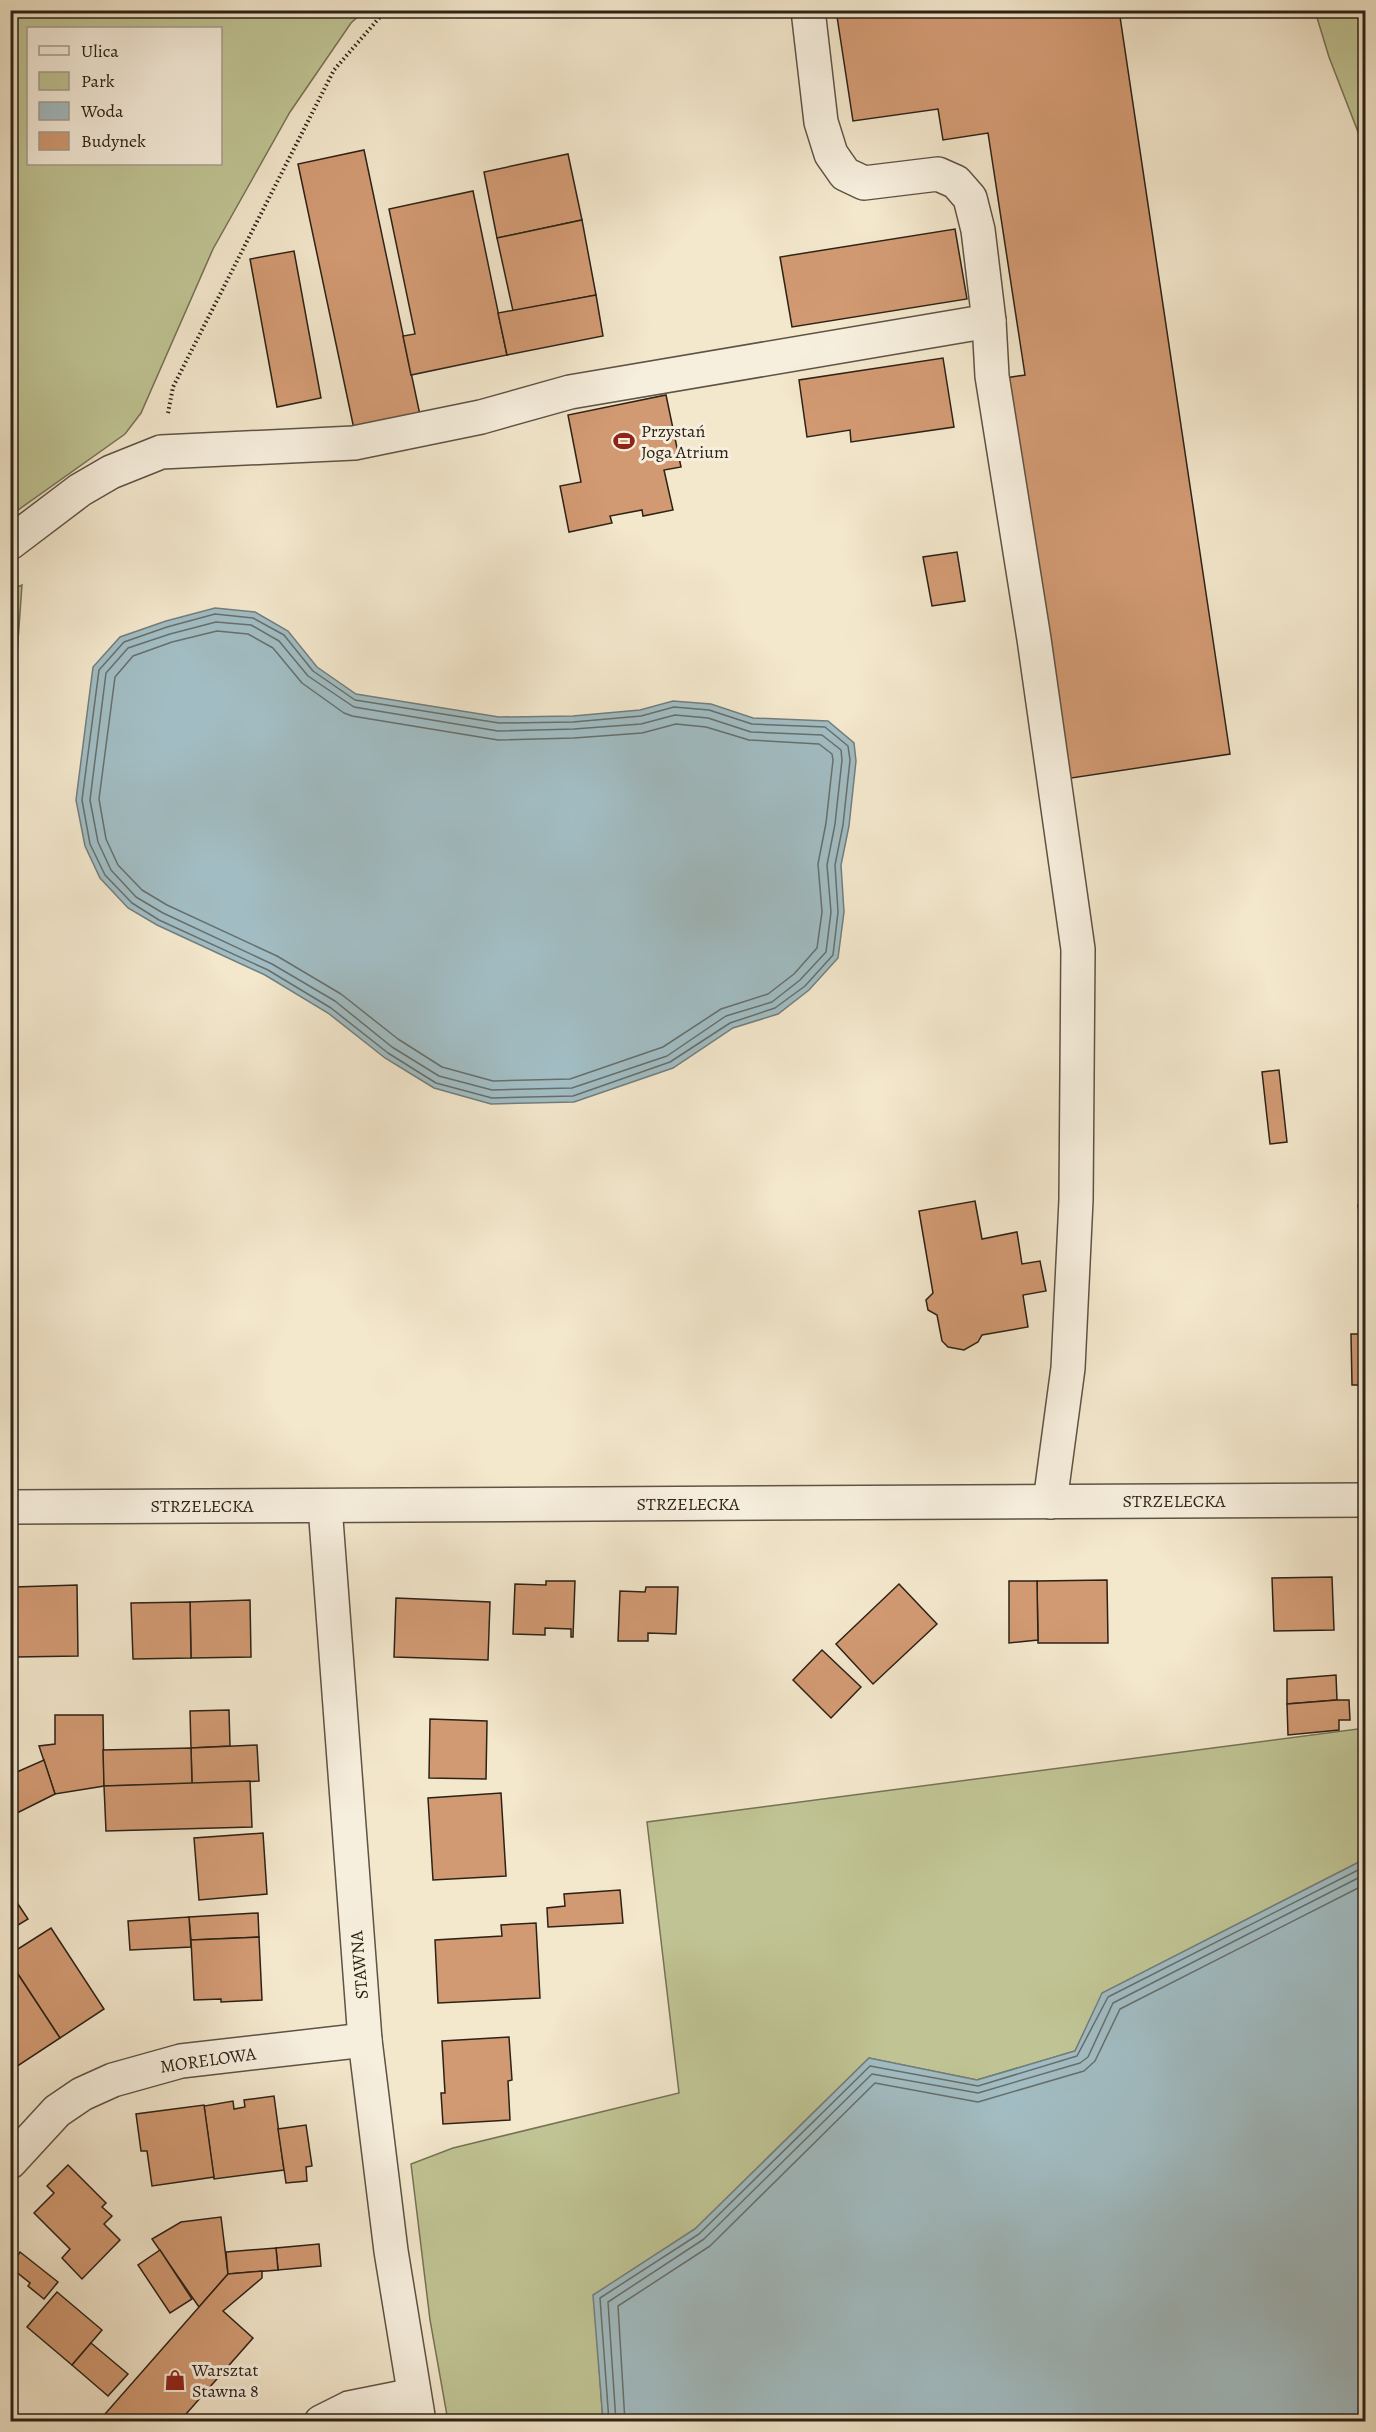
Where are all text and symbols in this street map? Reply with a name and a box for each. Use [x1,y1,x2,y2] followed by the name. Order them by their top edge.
[27,27,222,165] legend
[81,39,119,63] text: Ulica
[81,69,115,93] text: Park
[80,99,124,123] text: Woda
[81,129,146,153] text: Budynek
[641,419,729,464] place label: Przystań Joga Atrium
[612,429,636,453] sports icon: Przystań Joga Atrium
[1122,1489,1226,1513] street label: STRZELECKA
[636,1492,740,1516] street label: STRZELECKA
[150,1494,254,1518] street label: STRZELECKA
[344,1929,374,2000] street label: STAWNA
[158,2041,258,2079] street label: MORELOWA
[191,2358,259,2403] place label: Warsztat Stawna 8
[163,2368,187,2392] shop icon: Warsztat Stawna 8

